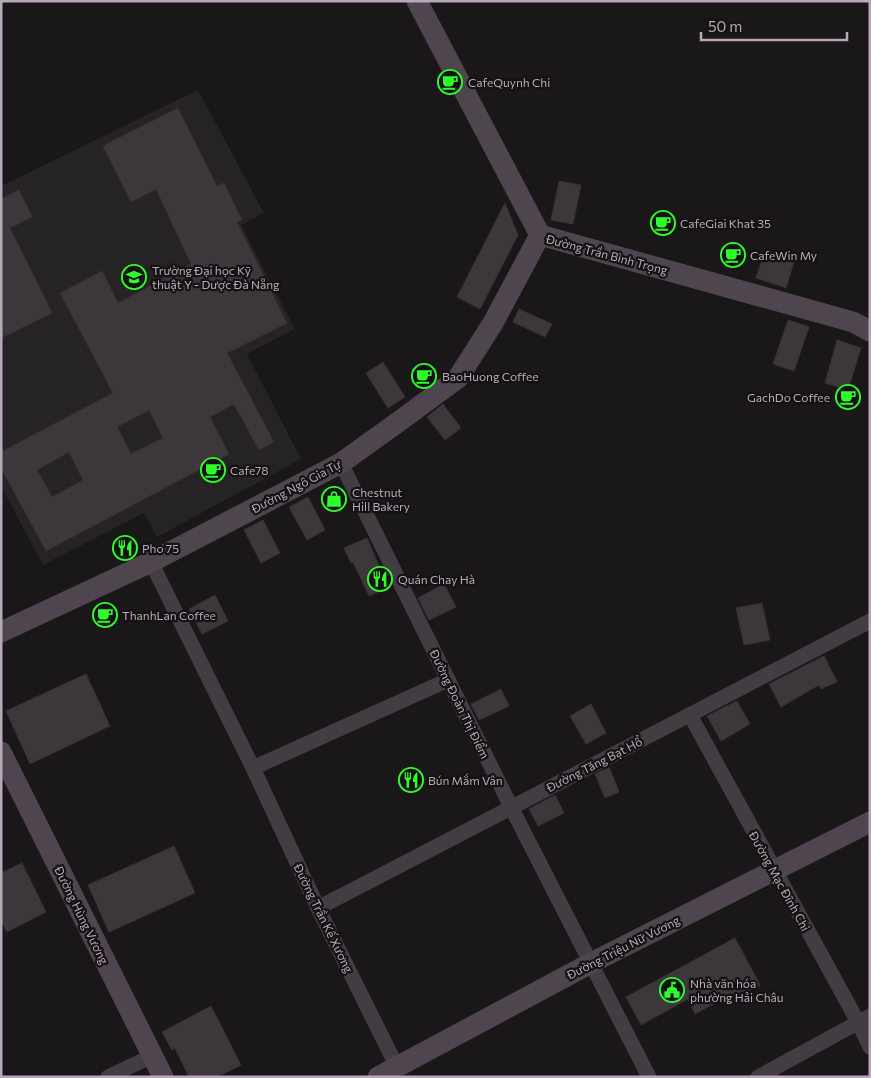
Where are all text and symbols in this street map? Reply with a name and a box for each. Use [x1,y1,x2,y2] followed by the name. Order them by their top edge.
[701,10,847,42] scale bar
[708,17,742,35] text: 50 m
[437,69,463,95] cafe icon: CafeQuynh Chi
[468,75,550,89] place label: CafeQuynh Chi
[650,210,676,236] cafe icon: CafeGiai Khat 35
[680,216,771,230] place label: CafeGiai Khat 35
[544,231,670,277] street label: Đường Trần Bình Trọng
[720,242,746,268] cafe icon: CafeWin My
[750,248,817,262] place label: CafeWin My
[152,263,280,291] place label: Trường Đại học Kỹ thuật Y - Dược Đà Nẵng
[121,264,147,290] school or university icon: Trường Đại học Kỹ thuật Y - Dược Đà Nẵng
[411,363,437,389] cafe icon: BaoHuong Coffee
[442,369,539,383] place label: BaoHuong Coffee
[835,384,861,410] cafe icon: GachDo Coffee
[747,390,830,404] place label: GachDo Coffee
[248,456,343,516] street label: Đường Ngô Gia Tự
[200,457,226,483] cafe icon: Cafe78
[230,463,269,477] place label: Cafe78
[352,485,410,513] place label: Chestnut Hill Bakery
[321,486,347,512] shop icon: Chestnut Hill Bakery
[112,535,138,561] restaurant icon: Pho 75
[142,541,179,555] place label: Pho 75
[367,566,393,592] restaurant icon: Quán Chay Hà
[398,572,475,586] place label: Quán Chay Hà
[92,602,118,628] cafe icon: ThanhLan Coffee
[122,608,216,622] place label: ThanhLan Coffee
[427,646,493,761] street label: Đường Đoàn Thị Điểm
[543,734,644,795] street label: Đường Tăng Bạt Hổ
[398,767,424,793] restaurant icon: Bún Mắm Vân
[428,773,503,787] place label: Bún Mắm Vân
[746,828,813,933] street label: Đường Mạc Đĩnh Chi
[291,860,357,975] street label: Đường Trần Kế Xương
[52,863,112,967] street label: Đường Hùng Vương
[563,912,682,982] street label: Đường Triệu Nữ Vương
[690,976,783,1004] place label: Nhà văn hóa phường Hải Châu
[659,977,685,1003] public building icon: Nhà văn hóa phường Hải Châu

